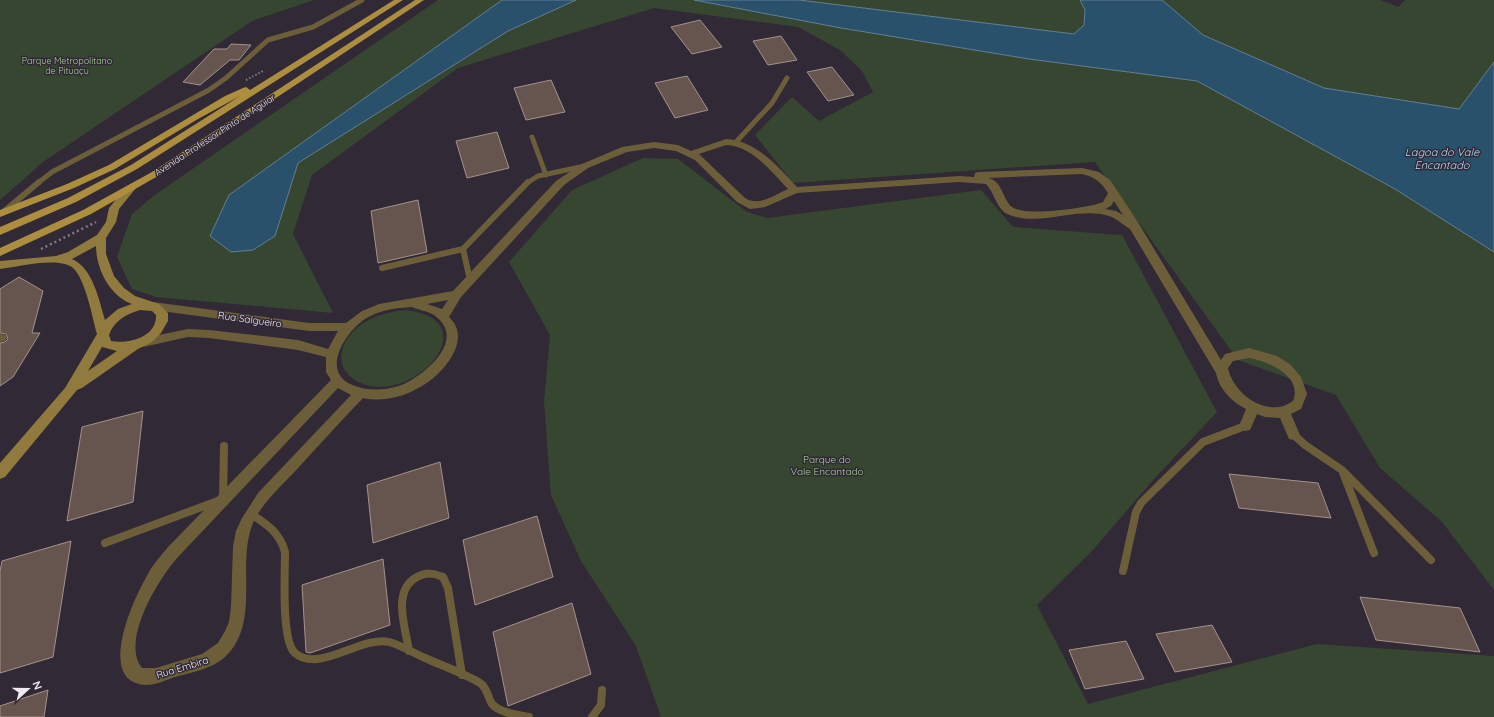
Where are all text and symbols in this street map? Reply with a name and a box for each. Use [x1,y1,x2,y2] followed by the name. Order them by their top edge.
[22,55,112,76] park label: Parque Metropolitano de Pituaçu
[152,91,277,178] street label: Avenida Professor Pinto de Aguiar
[1405,145,1480,172] water label: Lagoa do Vale Encantado
[217,309,283,330] street label: Rua Salgueiro
[790,453,864,478] park label: Parque do Vale Encantado
[154,653,210,682] street label: Rua Embira
[8,669,48,709] north arrow
[29,679,45,692] text: N

